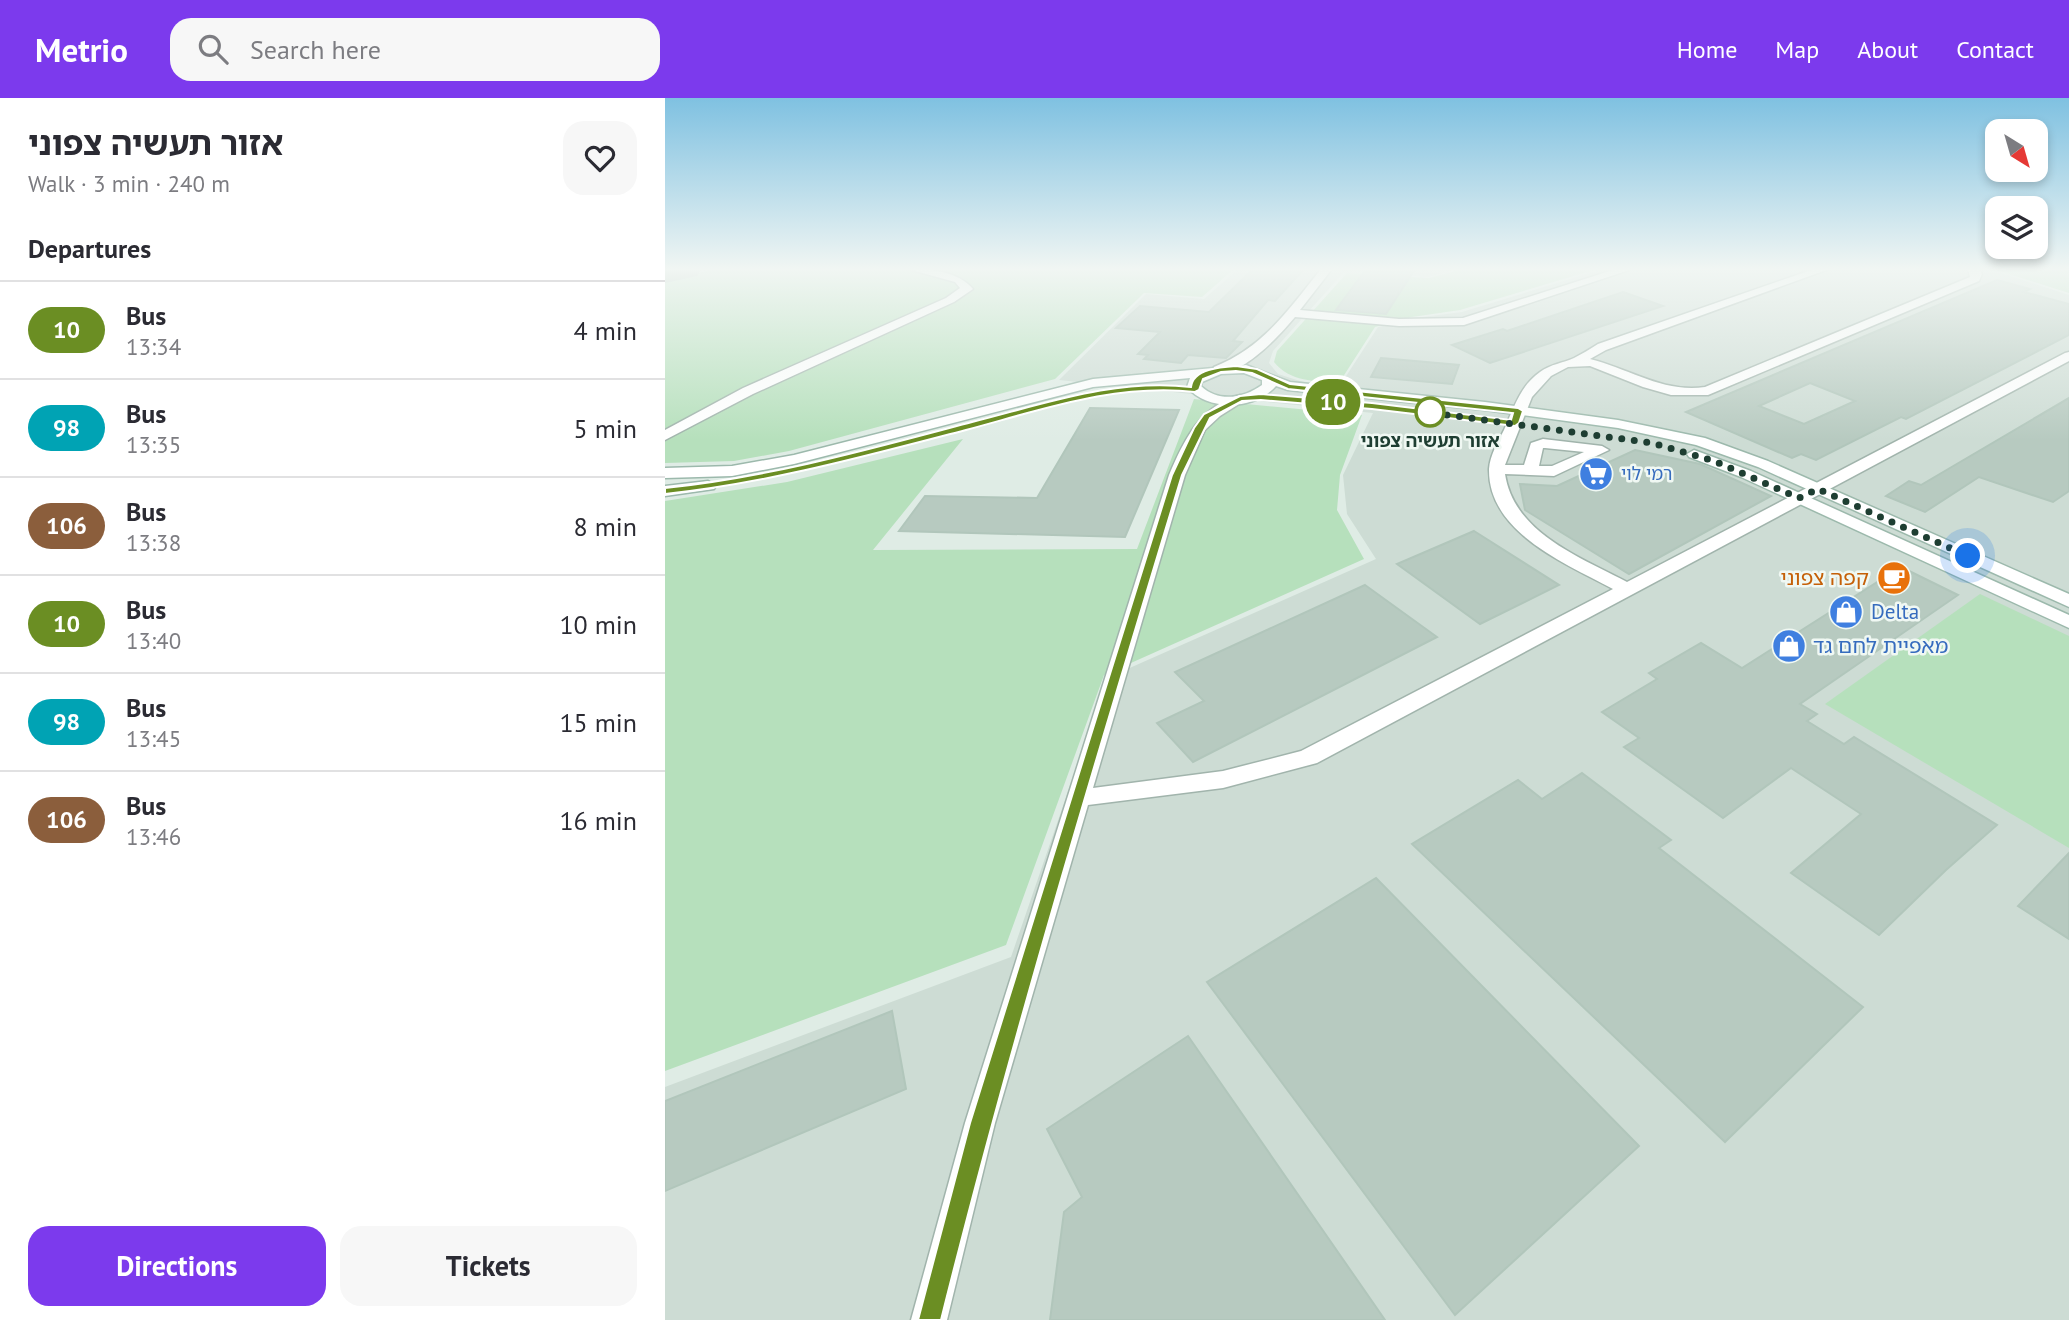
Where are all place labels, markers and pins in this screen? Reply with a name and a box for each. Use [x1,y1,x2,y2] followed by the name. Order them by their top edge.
[1415,397,1445,427] marker: אזור תעשיה צפוני
[1360,429,1500,452] place label: אזור תעשיה צפוני
[1577,455,1615,493] supermarket icon: רמי לוי
[1621,462,1672,485] place label: רמי לוי
[1875,559,1913,597] cafe icon: קפה צפוני
[1781,564,1869,591] place label: קפה צפוני
[1827,593,1865,631] shop icon: Delta
[1871,598,1919,625] place label: Delta
[1770,627,1808,665] shop icon: מאפיית לחם גד
[1813,632,1949,659] place label: מאפיית לחם גד

